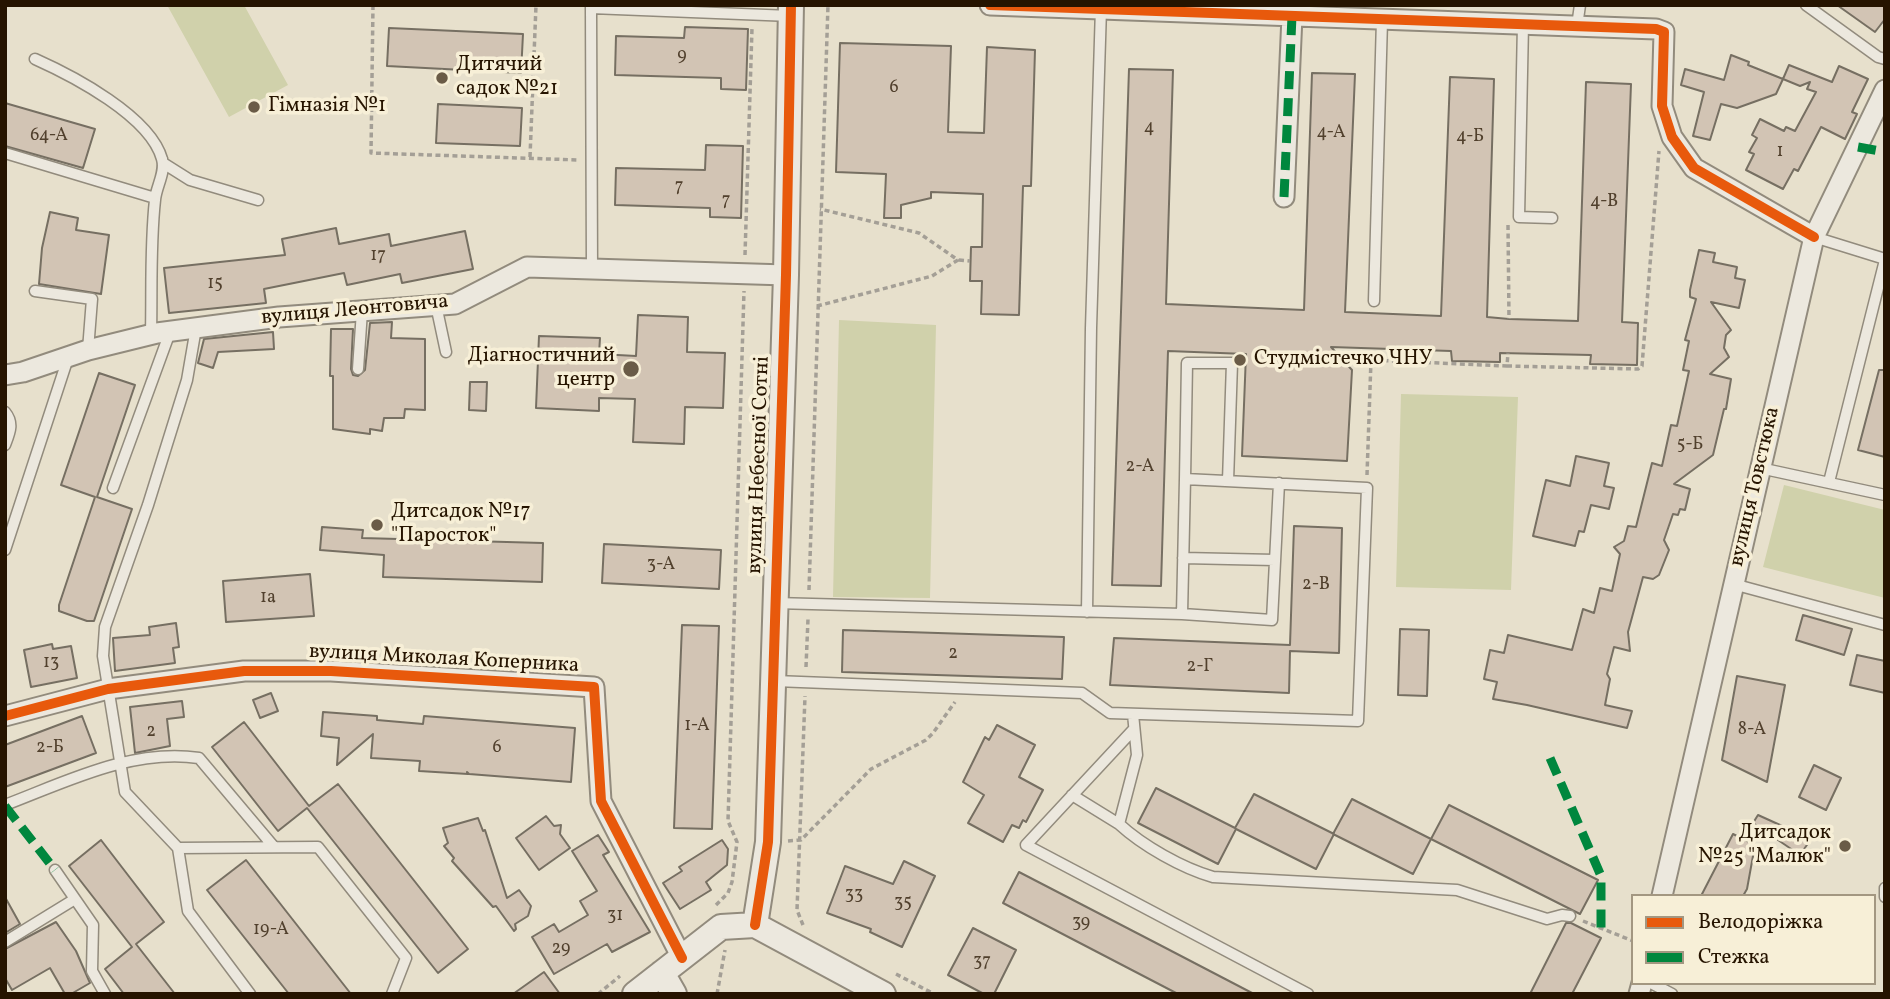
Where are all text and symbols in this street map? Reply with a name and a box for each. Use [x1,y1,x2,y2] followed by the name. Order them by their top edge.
[677,46,687,68] house number: 9
[456,53,558,103] place label: Дитячий садок №21
[434,70,450,86] marker: Дитячий садок №21
[889,78,899,100] house number: 6
[268,94,386,120] place label: Гімназія №1
[246,99,262,115] marker: Гімназія №1
[1144,118,1154,140] house number: 4
[1316,123,1346,145] house number: 4-А
[30,126,68,148] house number: 64-А
[1456,127,1484,149] house number: 4-Б
[1777,142,1783,164] house number: 1
[675,177,683,199] house number: 7
[722,191,730,213] house number: 7
[1590,192,1618,214] house number: 4-В
[370,246,386,268] house number: 17
[207,274,223,296] house number: 15
[260,290,450,332] street label: вулиця Леонтовича
[467,344,615,394] place label: Діагностичний центр
[1254,347,1432,373] place label: Студмістечко ЧНУ
[1232,352,1248,368] marker: Студмістечко ЧНУ
[744,356,776,574] street label: вулиця Небесної Сотні
[621,359,641,379] marker: Діагностичний центр
[1725,405,1787,569] street label: вулиця Товстюка
[1677,435,1703,457] house number: 5-Б
[1126,457,1154,479] house number: 2-А
[391,500,531,550] place label: Дитсадок №17 "Паросток"
[369,517,385,533] marker: Дитсадок №17 "Паросток"
[647,555,675,577] house number: 3-А
[1302,575,1330,597] house number: 2-В
[260,588,276,610] house number: 1а
[308,640,580,680] street label: вулиця Миколая Коперника
[948,644,958,666] house number: 2
[43,653,59,675] house number: 13
[1187,657,1213,679] house number: 2-Г
[684,716,710,738] house number: 1-А
[1738,720,1766,742] house number: 8-А
[146,722,156,744] house number: 2
[36,738,64,760] house number: 2-Б
[492,738,502,760] house number: 6
[1698,821,1831,871] place label: Дитсадок №25 "Малюк"
[1837,838,1853,854] marker: Дитсадок №25 "Малюк"
[845,885,863,907] house number: 33
[894,893,912,915] house number: 35
[1631,894,1876,985] legend
[607,906,623,928] house number: 31
[1698,908,1823,937] text: Велодоріжка
[1072,913,1090,935] house number: 39
[253,920,289,942] house number: 19-А
[552,939,570,961] house number: 29
[1698,943,1770,972] text: Стежка
[973,952,991,974] house number: 37

